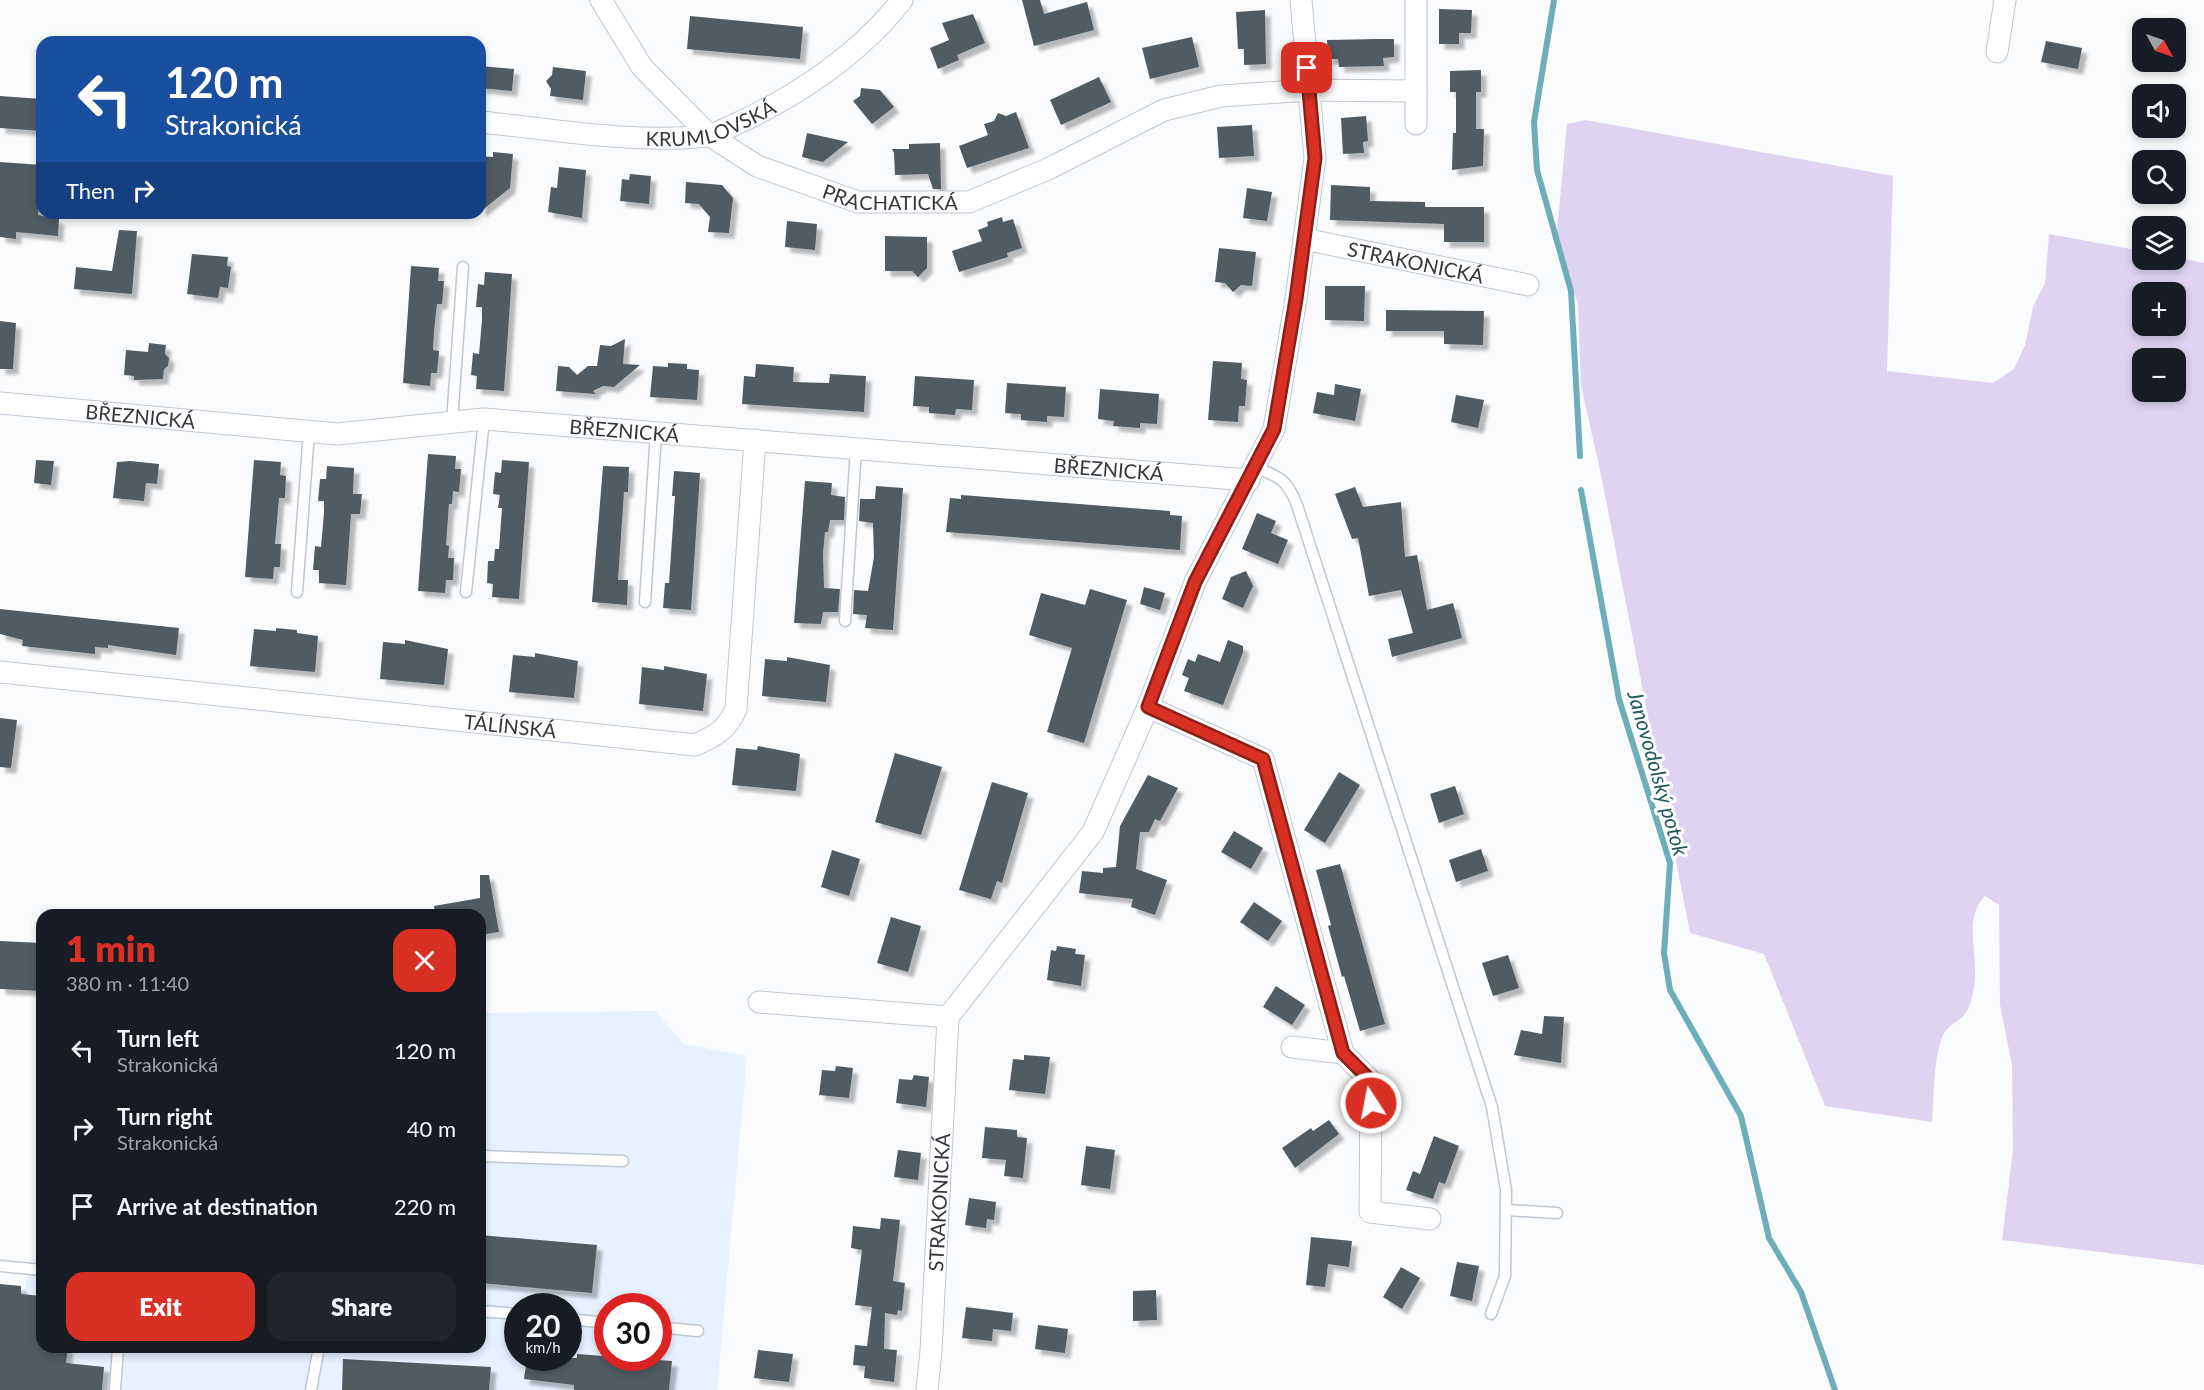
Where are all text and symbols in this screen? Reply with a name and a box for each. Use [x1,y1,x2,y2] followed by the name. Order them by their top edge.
[2132,18,2186,72] north arrow
[2132,18,2186,402] map controls
[1281,42,1332,93] pin
[1290,51,1323,84] icon: arrive
[165,57,283,107] text: 120 m
[66,60,144,138] icon: left
[2132,84,2186,138] button: sound
[645,94,780,150] street label: KRUMLOVSKÁ
[165,108,302,141] text: Strakonická
[2132,150,2186,204] button: search
[127,174,160,207] icon: right
[66,177,115,204] text: Then
[820,178,958,214] street label: PRACHATICKÁ
[2132,216,2186,270] button: layers
[1346,236,1486,288] street label: STRAKONICKÁ
[2132,282,2186,336] button: +
[2132,348,2186,402] button: −
[84,399,197,433] street label: BŘEZNICKÁ
[569,414,681,447] street label: BŘEZNICKÁ
[1053,452,1165,485] street label: BŘEZNICKÁ
[1623,687,1695,859] water label: Janovodolský potok
[463,709,558,742] street label: TÁLÍNSKÁ
[66,926,156,970] text: 1 min
[393,929,456,992] button: close
[66,971,189,995] text: 380 m · 11:40
[117,1025,199,1052] text: Turn left
[66,1034,99,1067] icon: left
[394,1037,456,1064] text: 120 m
[117,1052,218,1076] text: Strakonická
[1339,1071,1403,1135] position arrow
[117,1103,212,1130] text: Turn right
[66,1112,99,1145] icon: right
[407,1115,456,1142] text: 40 m
[117,1130,218,1154] text: Strakonická
[923,1132,954,1272] street label: STRAKONICKÁ
[66,1190,99,1223] icon: arrive
[117,1193,318,1220] text: Arrive at destination
[394,1193,456,1220] text: 220 m
[66,1272,255,1341] button: Exit
[267,1272,456,1341] button: Share
[594,1293,672,1371] speed limit sign: 30
[526,1307,560,1343] text: 20
[525,1338,561,1356] text: km/h

